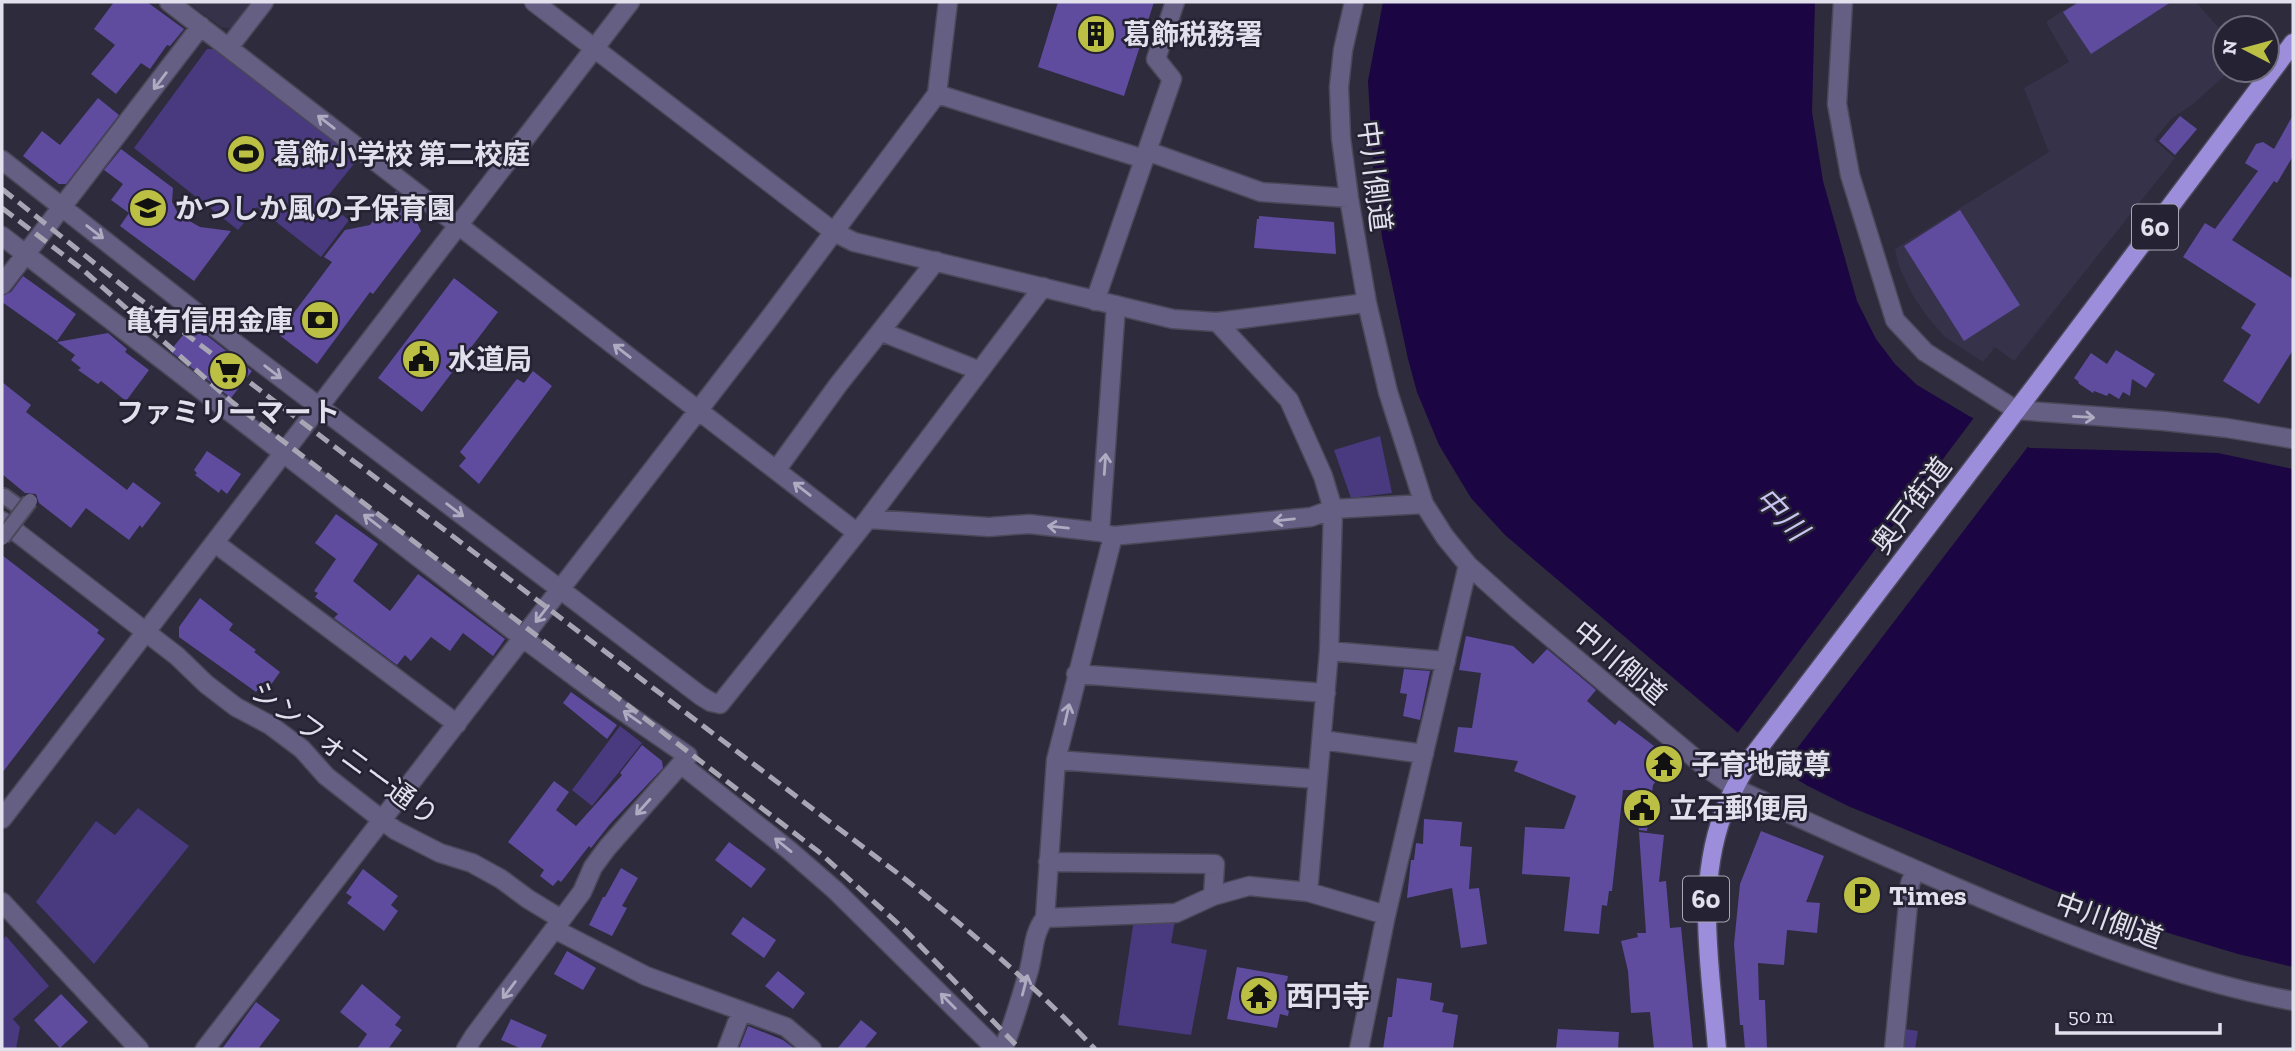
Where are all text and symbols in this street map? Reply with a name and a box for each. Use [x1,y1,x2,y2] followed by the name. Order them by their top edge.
[1075,13,1117,55] building icon: 葛飾税務署
[2211,14,2281,84] north arrow
[1123,18,1263,51] place label: 葛飾税務署
[2217,39,2242,56] text: N
[152,71,167,90] one-way arrow
[317,114,335,129] one-way arrow
[1351,118,1398,234] street label: 中川側道
[225,133,267,175] sports icon: 葛飾小学校 第二校庭
[273,138,530,171] place label: 葛飾小学校 第二校庭
[127,187,169,229] school or university icon: かつしか風の子保育園
[175,192,455,225] place label: かつしか風の子保育園
[2132,204,2178,250] road number: 60
[85,224,103,239] one-way arrow
[299,299,341,341] bank icon: 亀有信用金庫
[125,304,293,337] place label: 亀有信用金庫
[400,338,442,380] public building icon: 水道局
[448,343,532,376] place label: 水道局
[613,344,631,359] one-way arrow
[207,350,249,392] supermarket icon: ファミリーマート
[264,365,282,380] one-way arrow
[116,396,340,429] place label: ファミリーマート
[2072,410,2095,423] one-way arrow
[1865,451,1958,560] street label: 奥戸街道
[1099,453,1112,476] one-way arrow
[1747,480,1817,550] water label: 中川
[794,482,812,497] one-way arrow
[445,502,464,517] one-way arrow
[364,513,382,528] one-way arrow
[1273,514,1296,527] one-way arrow
[1048,520,1070,533] one-way arrow
[535,604,550,622] one-way arrow
[1566,614,1673,711] street label: 中川側道
[245,674,445,832] street label: シンフォニー通り
[1060,703,1074,726] one-way arrow
[623,710,642,724] one-way arrow
[1643,743,1685,785] temple icon: 子育地蔵尊
[1691,748,1831,781] place label: 子育地蔵尊
[1621,787,1663,829] public building icon: 立石郵便局
[1669,792,1809,825] place label: 立石郵便局
[636,798,652,816] one-way arrow
[774,837,792,853] one-way arrow
[1841,874,1883,916] parking icon: Times
[1683,876,1729,922] road number: 60
[1889,879,1967,912] place label: Times
[2051,886,2167,955] street label: 中川側道
[1019,974,1032,996] one-way arrow
[1238,975,1280,1017] temple icon: 西円寺
[501,980,516,998] one-way arrow
[1286,980,1370,1013] place label: 西円寺
[2057,992,2220,1036] scale bar
[940,993,957,1010] one-way arrow
[2068,1003,2114,1028] text: 50 m

